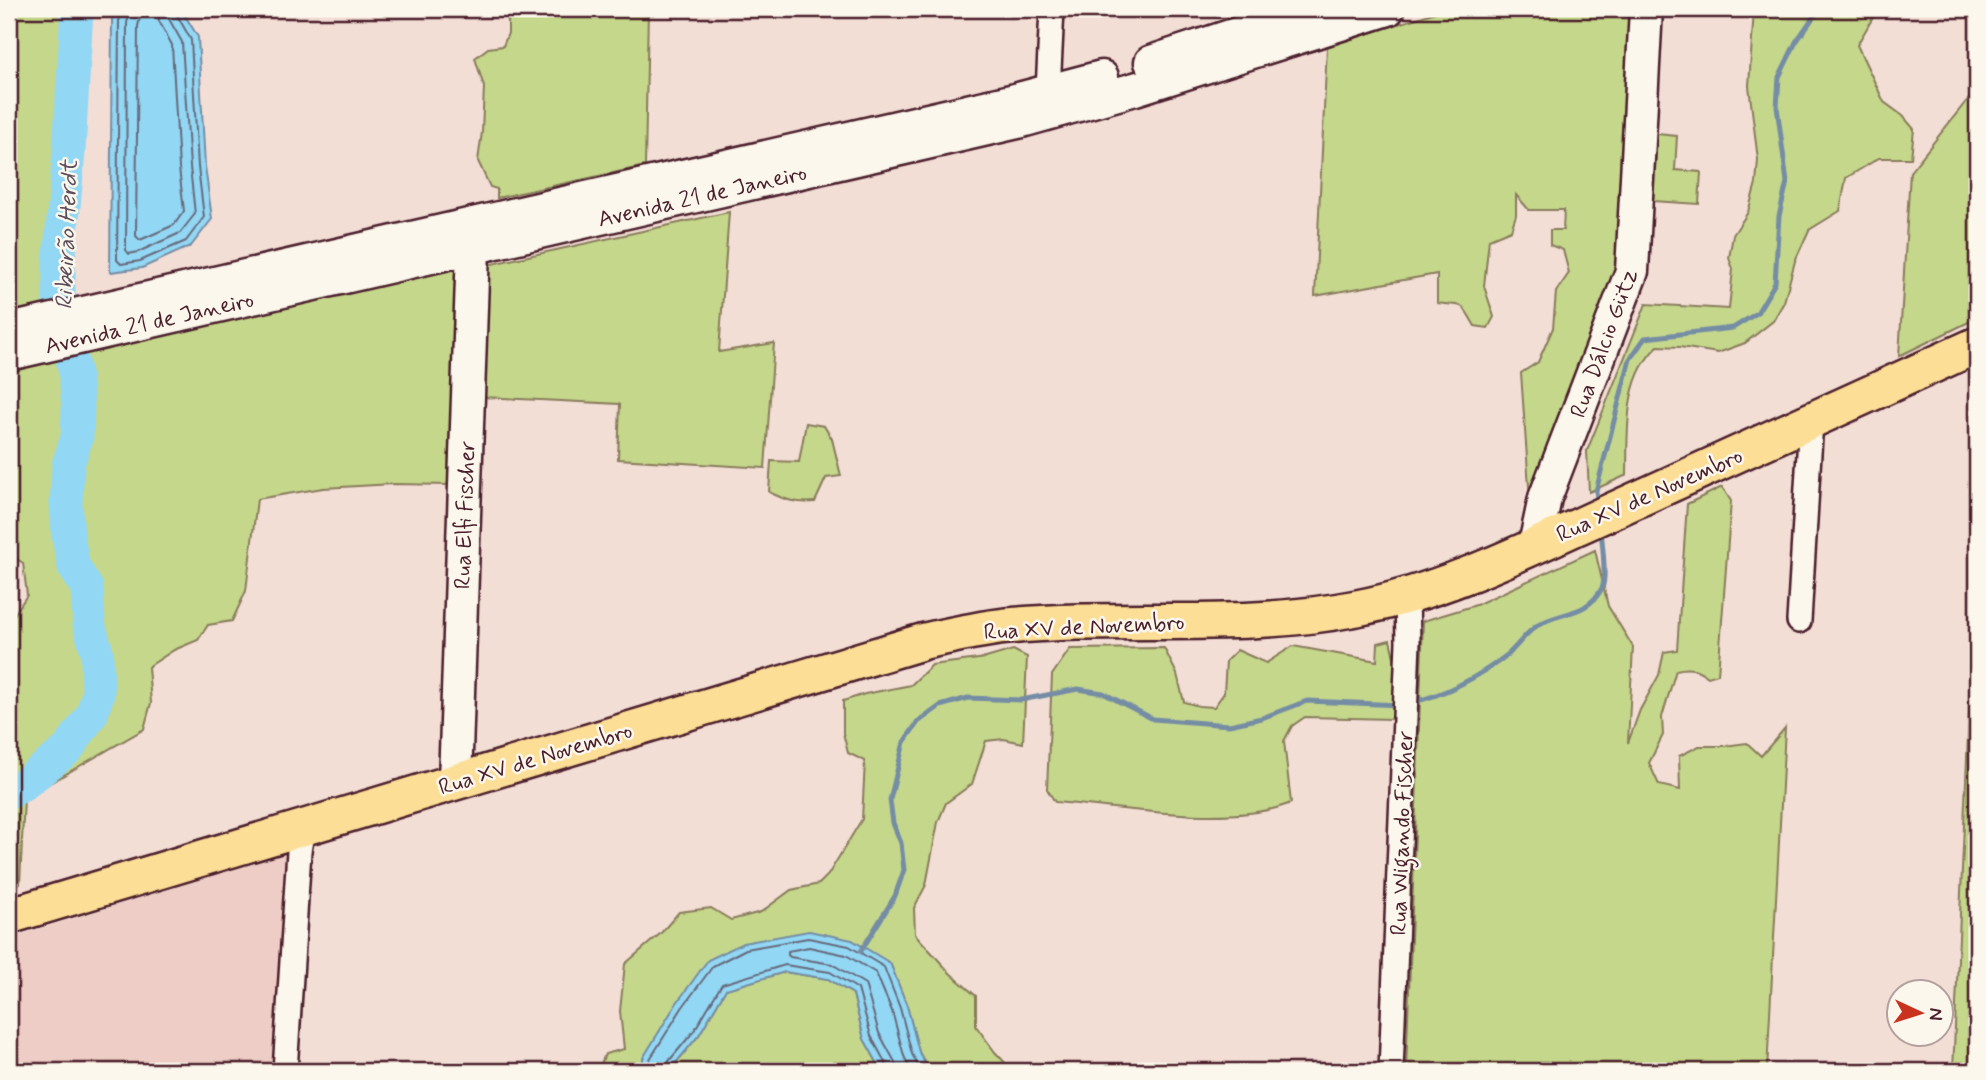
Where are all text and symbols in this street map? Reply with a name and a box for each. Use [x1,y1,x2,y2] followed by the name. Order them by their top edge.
[49,158,86,310] water label: Ribeirão Herdt
[595,158,810,236] street label: Avenida 21 de Janeiro
[1564,265,1646,422] street label: Rua Dálcio Gütz
[42,285,257,363] street label: Avenida 21 de Janeiro
[448,440,484,590] street label: Rua Elfi Fischer
[1552,441,1748,550] street label: Rua XV de Novembro
[983,608,1185,648] street label: Rua XV de Novembro
[435,716,636,804] street label: Rua XV de Novembro
[1384,730,1424,936] street label: Rua Wigando Fischer
[1884,978,1954,1048] north arrow
[1923,1007,1948,1021] text: N

